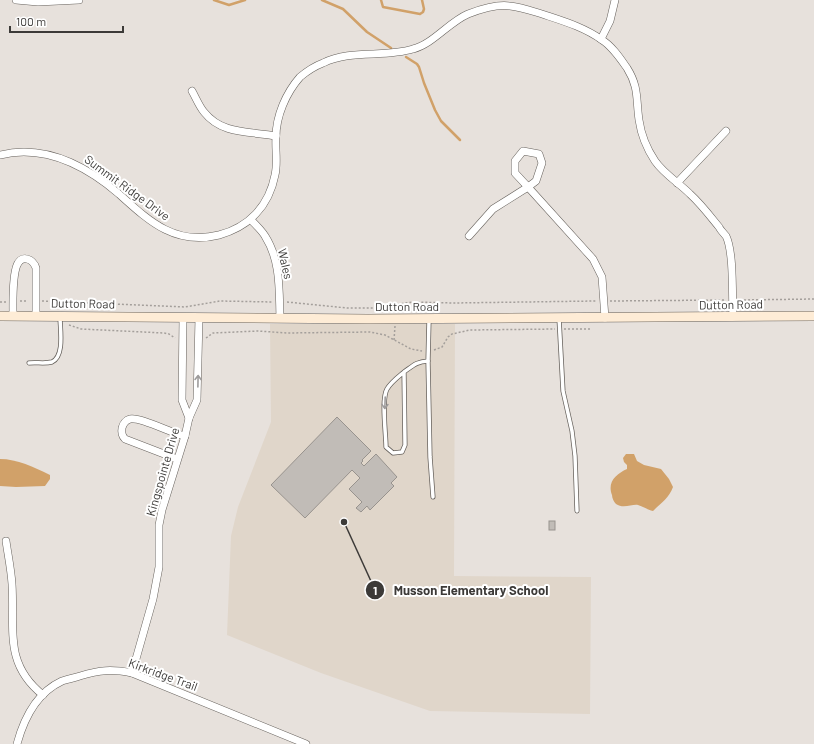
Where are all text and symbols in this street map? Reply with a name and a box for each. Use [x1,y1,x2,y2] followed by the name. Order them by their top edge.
[10,8,123,34] scale bar
[16,14,46,28] text: 100 m
[82,152,173,223] street label: Summit Ridge Drive
[276,247,296,281] street label: Wales
[51,295,115,311] street label: Dutton Road
[699,296,763,312] street label: Dutton Road
[375,299,439,313] street label: Dutton Road
[194,375,201,388] one-way arrow
[381,396,388,409] one-way arrow
[143,426,181,518] street label: Kingspointe Drive
[365,578,556,603] callout: Musson Elementary School
[394,582,548,598] text: Musson Elementary School
[373,583,377,597] text: 1
[127,655,200,693] street label: Kirkridge Trail

